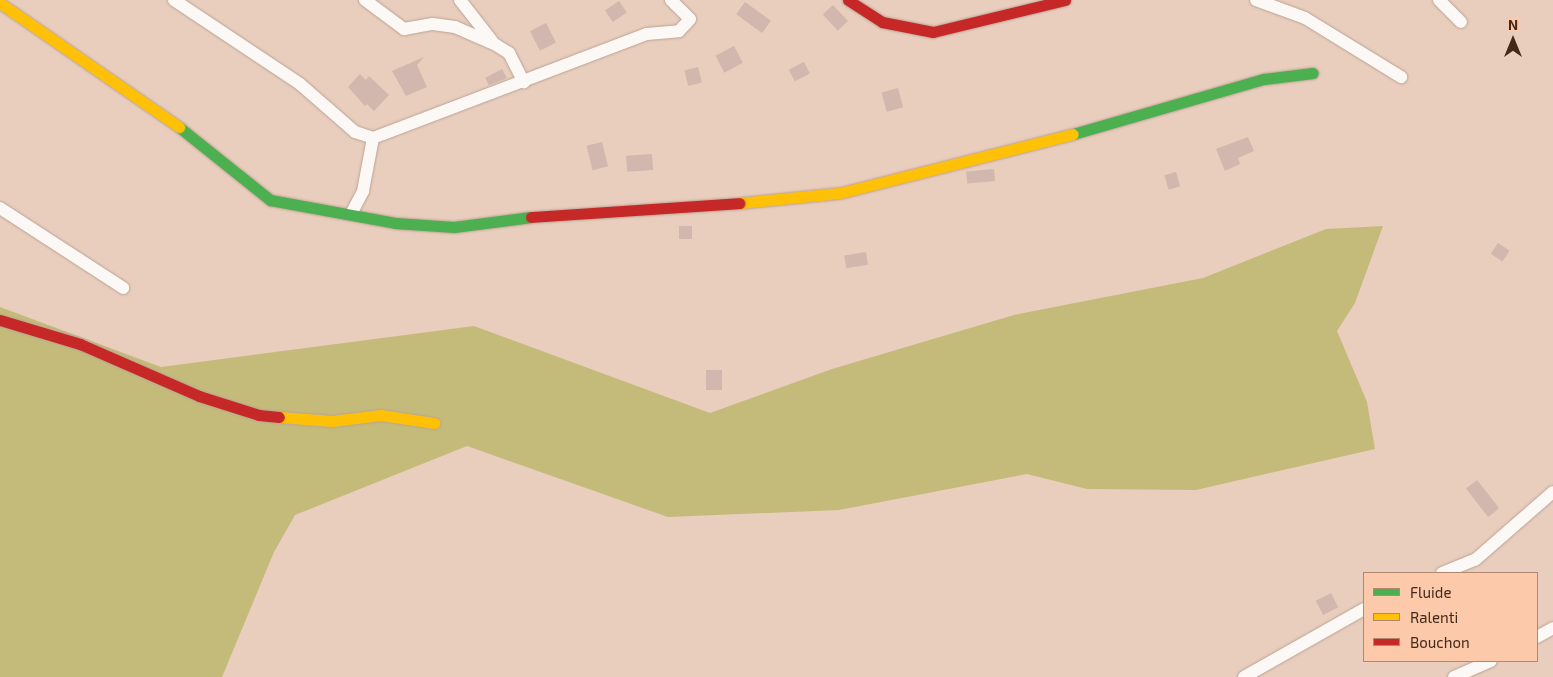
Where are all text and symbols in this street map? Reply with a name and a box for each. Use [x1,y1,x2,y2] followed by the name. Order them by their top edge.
[1488,15,1538,65] north arrow
[1508,16,1518,33] text: N
[1363,572,1538,662] legend
[1410,583,1451,601] text: Fluide
[1410,608,1458,626] text: Ralenti
[1410,633,1470,651] text: Bouchon

